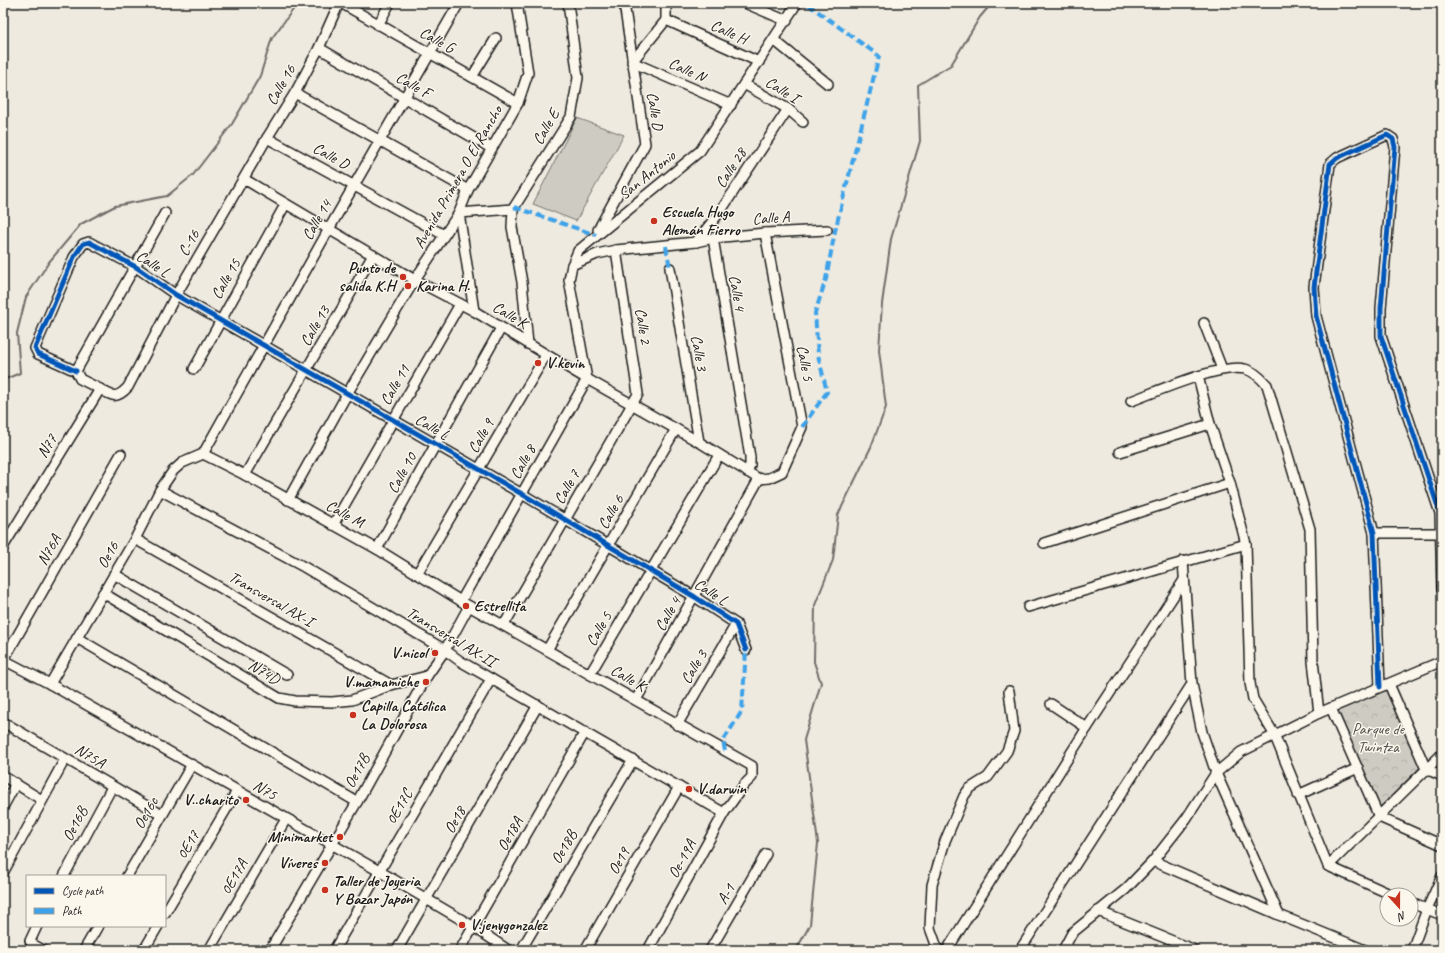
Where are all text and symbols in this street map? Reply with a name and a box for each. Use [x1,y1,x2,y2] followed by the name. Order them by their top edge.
[708,15,753,50] street label: Calle H
[416,22,460,59] street label: Calle G
[666,53,711,88] street label: Calle N
[261,61,301,109] street label: Calle 16
[392,67,437,105] street label: Calle F
[762,72,805,110] street label: Calle I
[642,91,668,133] street label: Calle D
[409,100,508,252] street label: Avenida Primera O El Rancho
[528,104,565,148] street label: Calle E
[309,138,354,175] street label: Calle D
[711,143,752,192] street label: Calle 28
[614,145,681,204] street label: San Antonio
[297,195,337,244] street label: Calle 14
[662,202,741,240] place label: Escuela Hugo Alemán Fierro
[752,207,791,229] street label: Calle A
[649,216,659,226] marker: Escuela Hugo Alemán Fierro
[174,226,205,260] street label: C-16
[133,246,174,282] street label: Calle L
[206,255,246,303] street label: Calle 15
[339,258,398,296] place label: Punto de salida K.H
[398,272,408,282] marker: Punto de salida K.H
[724,273,750,314] street label: Calle 4
[416,276,471,296] place label: Karina H.
[403,281,413,291] marker: Karina H.
[489,297,534,335] street label: Calle K
[295,301,335,350] street label: Calle 13
[630,307,656,347] street label: Calle 2
[686,333,712,374] street label: Calle 3
[792,343,818,383] street label: Calle 5
[546,353,586,373] place label: V.kevin
[533,358,543,368] marker: V.kevin
[375,361,415,409] street label: Calle 11
[411,409,453,445] street label: Calle L
[463,414,500,457] street label: Calle 9
[32,430,62,461] street label: N77
[505,440,541,483] street label: Calle 8
[383,448,422,497] street label: Calle 10
[549,466,585,508] street label: Calle 7
[593,491,629,533] street label: Calle 6
[322,495,369,533] street label: Calle M
[32,530,66,569] street label: N76A
[92,537,124,572] street label: Oe16
[225,567,320,633] street label: Transversal AX-I
[691,574,732,610] street label: Calle L
[650,592,687,635] street label: Calle 4
[474,596,527,616] place label: Estrellita
[461,601,471,611] marker: Estrellita
[403,602,502,673] street label: Transversal AX-II
[581,608,617,650] street label: Calle 5
[391,643,430,663] place label: V.nicol
[676,645,713,688] street label: Calle 3
[430,648,440,658] marker: V.nicol
[245,655,285,690] street label: N74D
[607,660,652,697] street label: Calle K
[344,672,420,692] place label: V.mamamiche
[421,677,431,687] marker: V.mamamiche
[361,696,447,734] place label: Capilla Católica La Dolorosa
[348,710,358,720] marker: Capilla Católica La Dolorosa
[1352,719,1406,757] park label: Parque de Twintza
[71,739,110,773] street label: N75A
[340,749,375,792] street label: Oe17B
[250,775,281,805] street label: N75
[697,779,747,799] place label: V.darwin
[381,784,418,828] street label: 0E17C
[684,784,694,794] marker: V.darwin
[183,790,239,810] place label: V..charito
[129,792,164,832] street label: Oe16c
[241,795,251,805] marker: V..charito
[58,802,93,845] street label: Oe16B
[439,802,471,837] street label: Oe18
[492,813,528,854] street label: Oe18A
[546,825,582,868] street label: Oe18B
[172,826,205,863] street label: 0E17
[268,827,334,847] place label: Minimarket
[335,832,345,842] marker: Minimarket
[663,835,701,882] street label: Oe-19A
[603,843,635,878] street label: Oe19
[279,853,318,873] place label: Víveres
[216,855,253,899] street label: 0E17A
[320,858,330,868] marker: Víveres
[333,871,422,909] place label: Taller de Joyeria Y Bazar Japón
[26,875,166,927] legend
[712,879,740,908] street label: A-1
[62,883,104,899] text: Cycle path
[320,885,330,895] marker: Taller de Joyeria Y Bazar Japón
[1379,887,1419,927] north arrow
[62,903,82,919] text: Path
[1395,909,1408,925] text: N
[470,915,548,935] place label: V.jenygonzalez
[457,920,467,930] marker: V.jenygonzalez

